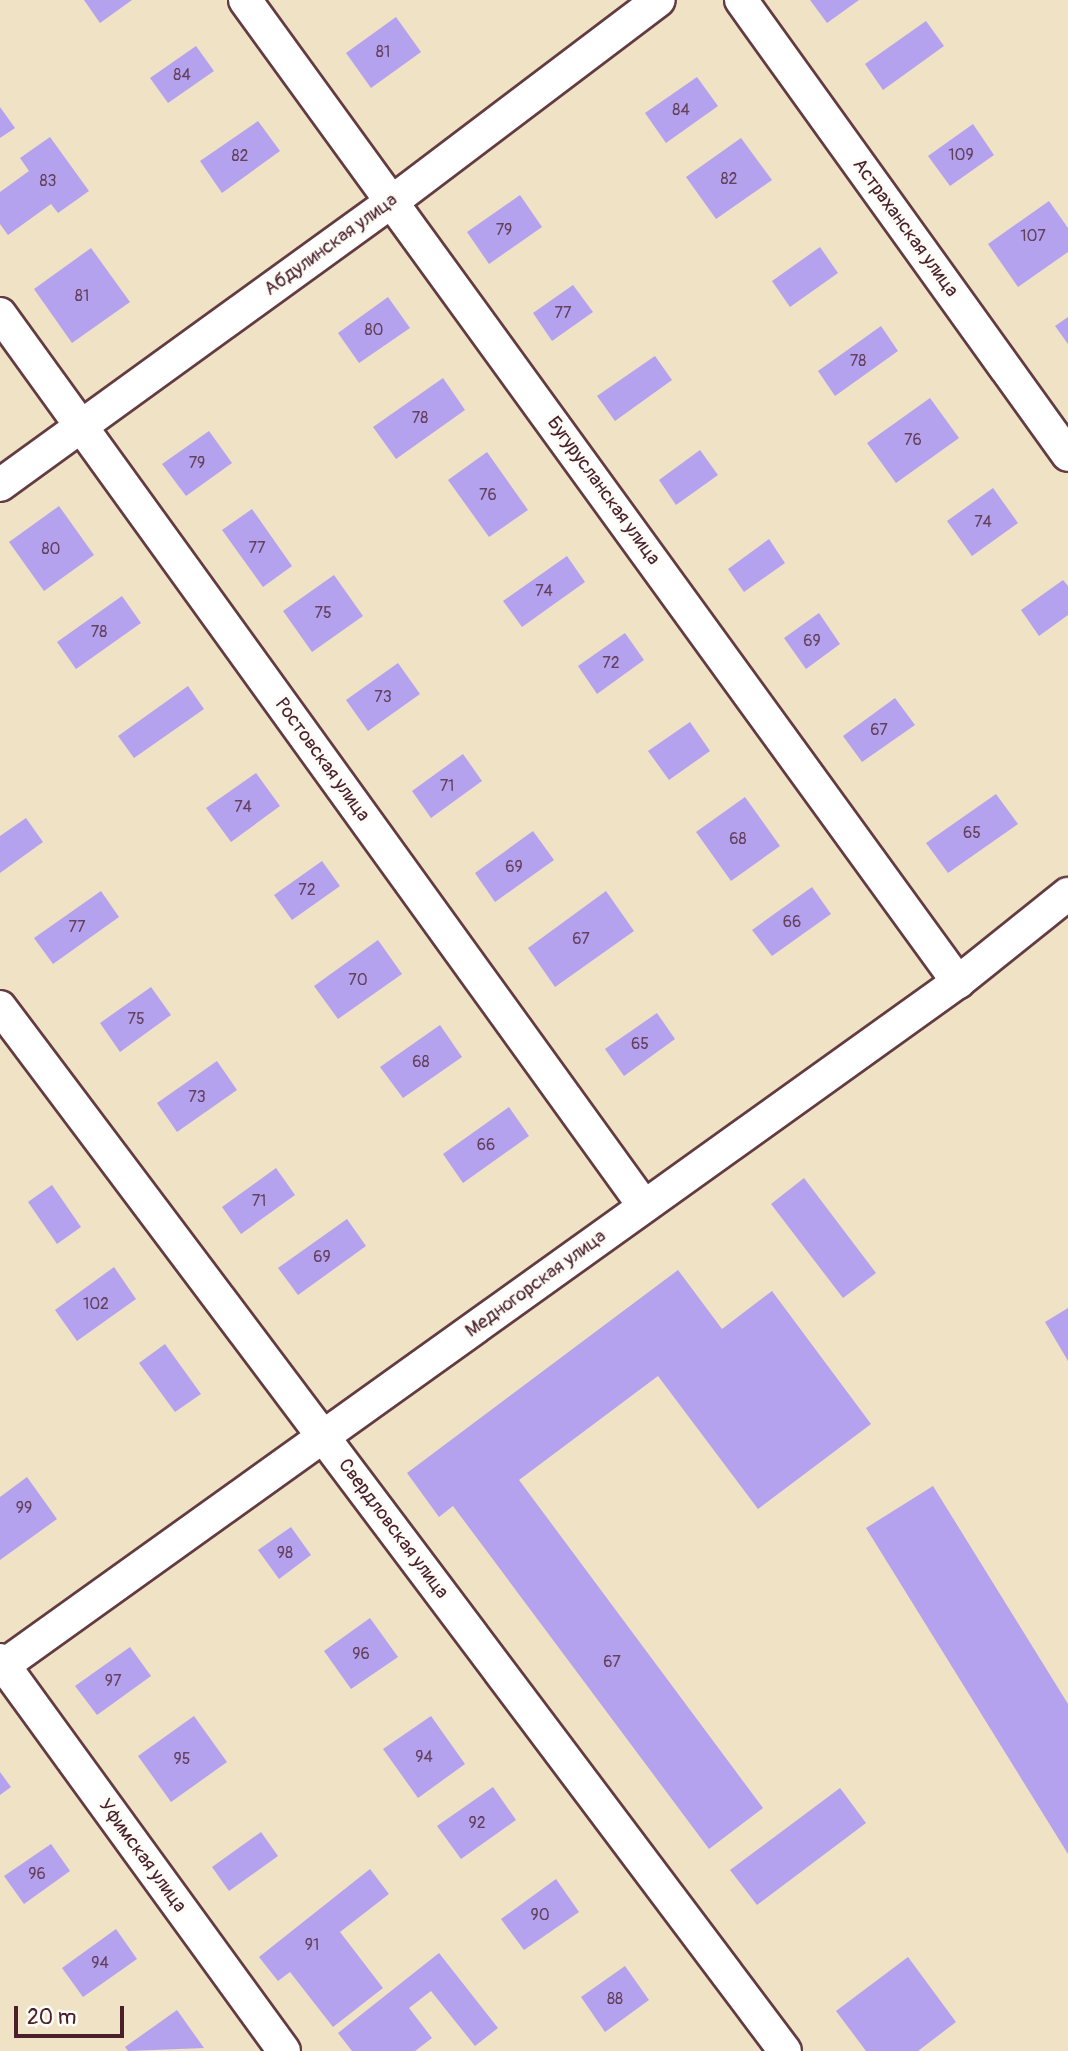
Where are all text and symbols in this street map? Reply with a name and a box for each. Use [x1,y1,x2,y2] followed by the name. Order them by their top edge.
[376,42,390,62] house number: 81
[173,65,191,85] house number: 84
[672,100,690,120] house number: 84
[948,145,974,165] house number: 109
[231,146,249,166] house number: 82
[847,154,963,302] street label: Астраханская улица
[720,169,738,189] house number: 82
[40,171,56,191] house number: 83
[260,189,402,301] street label: Абдулинская улица
[496,220,512,240] house number: 79
[1020,226,1046,246] house number: 107
[75,286,89,306] house number: 81
[555,303,571,323] house number: 77
[365,320,383,340] house number: 80
[850,351,866,371] house number: 78
[412,408,428,428] house number: 78
[542,412,664,570] street label: Бугурусланская улица
[904,430,922,450] house number: 76
[189,453,205,473] house number: 79
[479,485,497,505] house number: 76
[974,512,992,532] house number: 74
[249,538,265,558] house number: 77
[42,539,60,559] house number: 80
[535,581,553,601] house number: 74
[314,603,332,623] house number: 75
[91,622,107,642] house number: 78
[803,631,821,651] house number: 69
[602,653,620,673] house number: 72
[374,687,392,707] house number: 73
[270,694,374,826] street label: Ростовская улица
[870,720,888,740] house number: 67
[440,776,454,796] house number: 71
[234,797,252,817] house number: 74
[963,823,981,843] house number: 65
[729,829,747,849] house number: 68
[505,857,523,877] house number: 69
[298,880,316,900] house number: 72
[783,912,801,932] house number: 66
[69,917,85,937] house number: 77
[572,929,590,949] house number: 67
[348,970,368,990] house number: 70
[127,1009,145,1029] house number: 75
[631,1034,649,1054] house number: 65
[412,1052,430,1072] house number: 68
[188,1087,206,1107] house number: 73
[477,1135,495,1155] house number: 66
[252,1191,266,1211] house number: 71
[461,1225,611,1343] street label: Медногорская улица
[313,1247,331,1267] house number: 69
[83,1294,109,1314] house number: 102
[333,1455,453,1603] street label: Свердловская улица
[16,1498,32,1518] house number: 99
[277,1543,293,1563] house number: 98
[352,1644,370,1664] house number: 96
[603,1652,621,1672] house number: 67
[105,1671,121,1691] house number: 97
[415,1747,433,1767] house number: 94
[174,1749,190,1769] house number: 95
[93,1795,191,1917] street label: Уфимская улица
[468,1813,486,1833] house number: 92
[28,1864,46,1884] house number: 96
[530,1905,550,1925] house number: 90
[305,1935,319,1955] house number: 91
[91,1953,109,1973] house number: 94
[607,1989,623,2009] house number: 88
[18,1992,128,2036] scale bar
[27,2004,76,2031] text: 20 m

